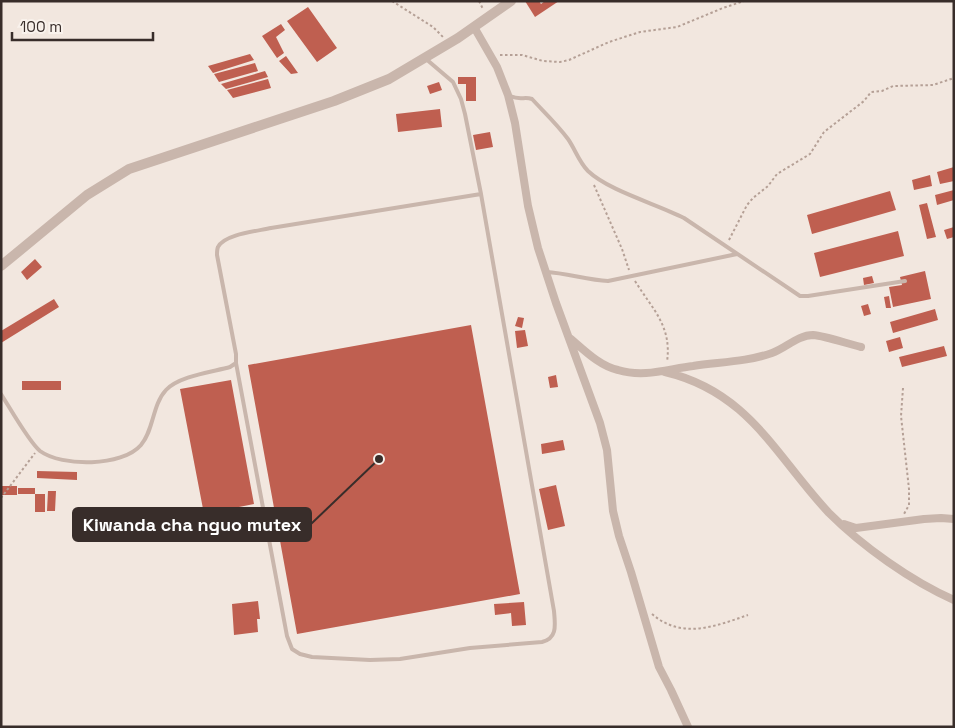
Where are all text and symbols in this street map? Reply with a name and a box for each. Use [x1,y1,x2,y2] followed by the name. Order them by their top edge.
[12,10,154,42] scale bar
[20,17,62,36] text: 100 m
[73,508,311,541] callout: Kiwanda cha nguo mutex
[83,513,302,536] text: Kiwanda cha nguo mutex

